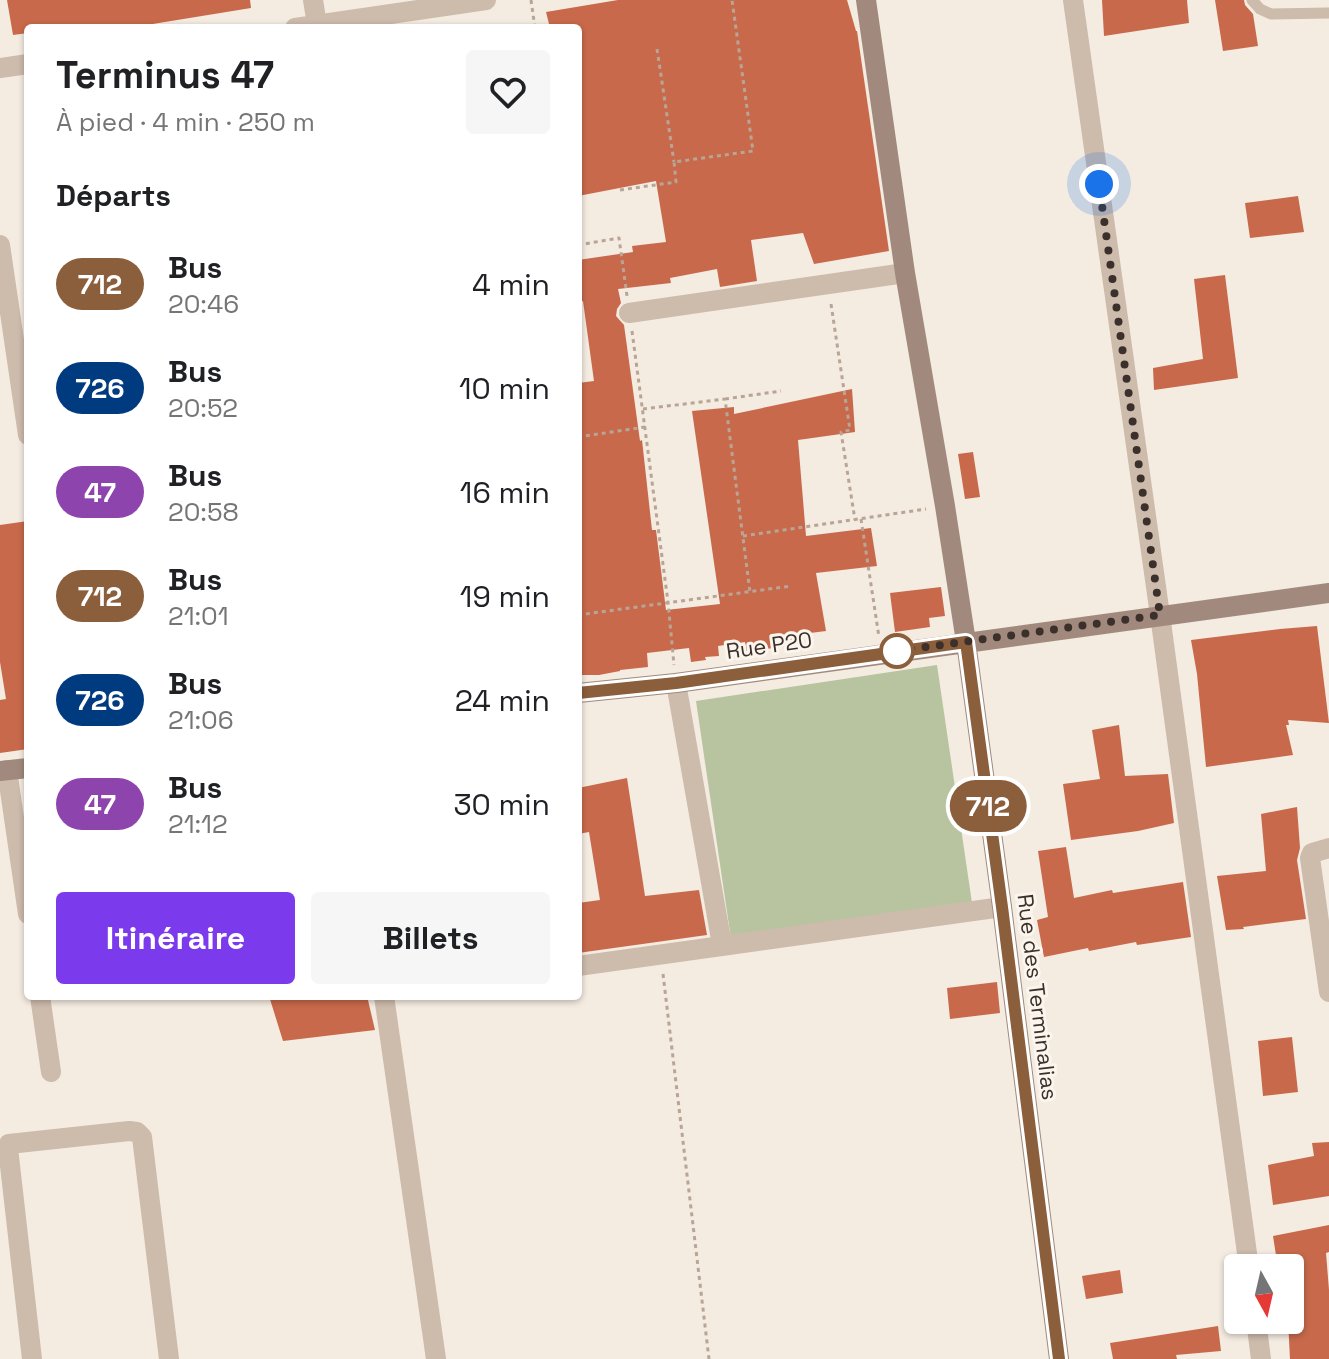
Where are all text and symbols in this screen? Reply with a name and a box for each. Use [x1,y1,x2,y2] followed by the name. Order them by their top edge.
[466,50,550,134] button: heart
[56,51,274,99] text: Terminus 47
[56,105,315,139] text: À pied · 4 min · 250 m
[1079,164,1119,204] your location
[56,176,171,215] text: Départs
[168,248,222,287] text: Bus
[472,265,550,304] text: 4 min
[78,266,122,302] text: 712
[168,287,239,321] text: 20:46
[168,352,222,391] text: Bus
[459,369,550,408] text: 10 min
[75,370,125,406] text: 726
[168,391,238,425] text: 20:52
[168,456,222,495] text: Bus
[460,473,550,512] text: 16 min
[84,474,116,510] text: 47
[168,495,239,529] text: 20:58
[168,560,222,599] text: Bus
[460,577,550,616] text: 19 min
[78,578,122,614] text: 712
[168,599,229,633] text: 21:01
[724,625,814,665] street label: Rue P20
[880,634,914,668] unlabelled marker
[168,664,222,703] text: Bus
[455,681,550,720] text: 24 min
[75,682,125,718] text: 726
[168,703,234,737] text: 21:06
[168,768,222,807] text: Bus
[942,780,1034,832] line badge: 712
[453,785,550,824] text: 30 min
[84,786,116,822] text: 47
[966,788,1010,824] text: 712
[168,807,228,841] text: 21:12
[56,892,295,984] button: Itinéraire
[311,892,550,984] button: Billets
[1011,892,1065,1102] street label: Rue des Terminalias
[1224,1254,1304,1334] north arrow
[1224,1254,1304,1334] map controls

